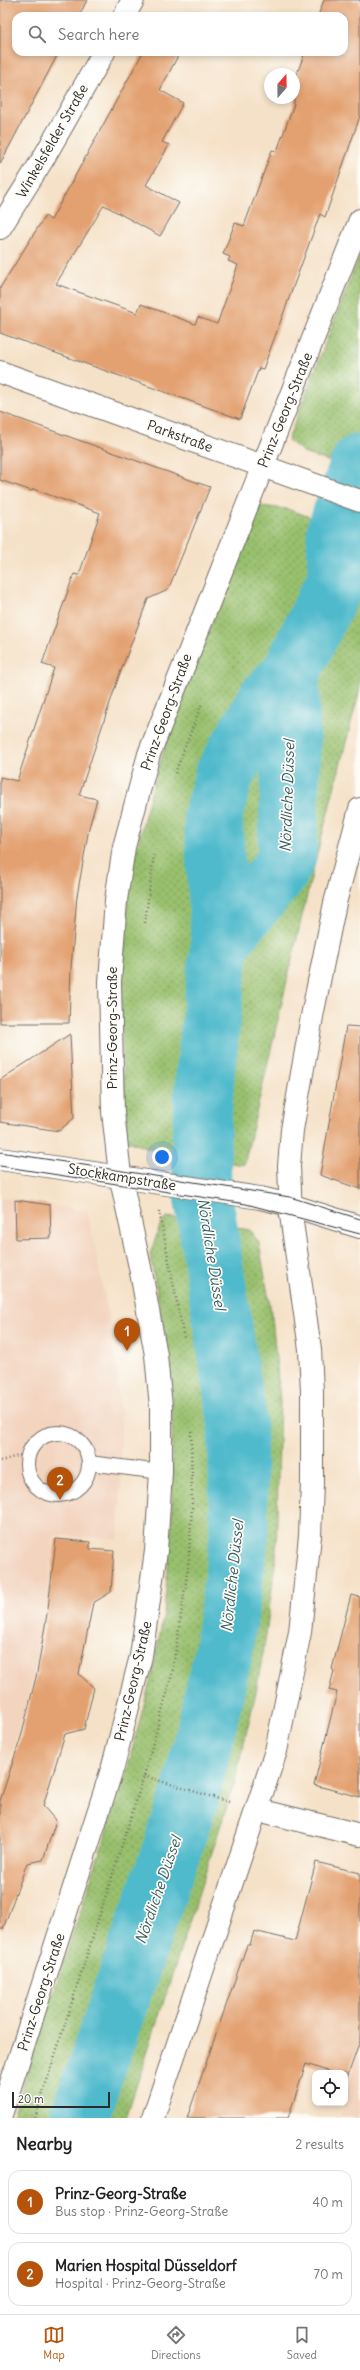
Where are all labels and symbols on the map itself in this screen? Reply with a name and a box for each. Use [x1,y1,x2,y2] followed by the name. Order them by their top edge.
[264,68,300,104] north arrow
[12,81,92,201] street label: Winkelsfelder Straße
[254,350,316,470] street label: Prinz-Georg-Straße
[145,416,215,456] street label: Parkstraße
[137,651,195,773] street label: Prinz-Georg-Straße
[276,737,299,853] water label: Nördliche Düssel
[103,967,121,1089] street label: Prinz-Georg-Straße
[152,1147,172,1167] your location
[67,1160,177,1194] street label: Stockkampstraße
[194,1197,231,1314] water label: Nördliche Düssel
[114,1318,140,1351] pin: 1
[47,1467,73,1500] pin: 2
[217,1516,248,1633] water label: Nördliche Düssel
[110,1619,156,1743] street label: Prinz-Georg-Straße
[131,1831,186,1946] water label: Nördliche Düssel
[13,1931,69,2053] street label: Prinz-Georg-Straße
[12,2090,110,2109] scale bar

